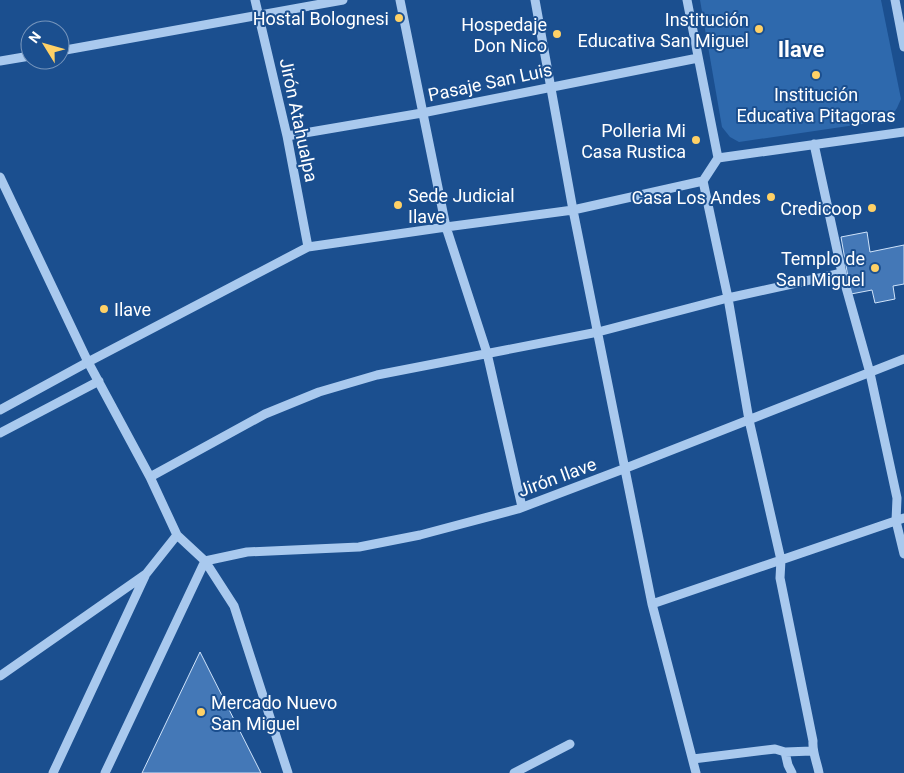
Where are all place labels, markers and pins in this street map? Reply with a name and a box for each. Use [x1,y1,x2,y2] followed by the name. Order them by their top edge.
[253,8,389,29] place label: Hostal Bolognesi
[578,9,749,51] place label: Institución Educativa San Miguel
[393,12,405,24] marker: Hostal Bolognesi
[461,14,547,56] place label: Hospedaje Don Nico
[753,23,765,35] marker: Institución Educativa San Miguel
[551,28,563,40] marker: Hospedaje Don Nico
[810,69,822,81] marker: Institución Educativa Pitagoras
[736,84,896,126] place label: Institución Educativa Pitagoras
[581,120,686,162] place label: Polleria Mi Casa Rustica
[690,134,702,146] marker: Polleria Mi Casa Rustica
[408,185,515,227] place label: Sede Judicial Ilave
[632,187,761,208] place label: Casa Los Andes
[765,191,777,203] marker: Casa Los Andes
[780,198,862,219] place label: Credicoop
[392,199,404,211] marker: Sede Judicial Ilave
[866,202,878,214] marker: Credicoop
[776,248,865,290] place label: Templo de San Miguel
[869,262,881,274] marker: Templo de San Miguel
[114,299,151,320] place label: Ilave
[98,303,110,315] marker: Ilave
[211,692,337,734] place label: Mercado Nuevo San Miguel
[195,706,207,718] marker: Mercado Nuevo San Miguel

